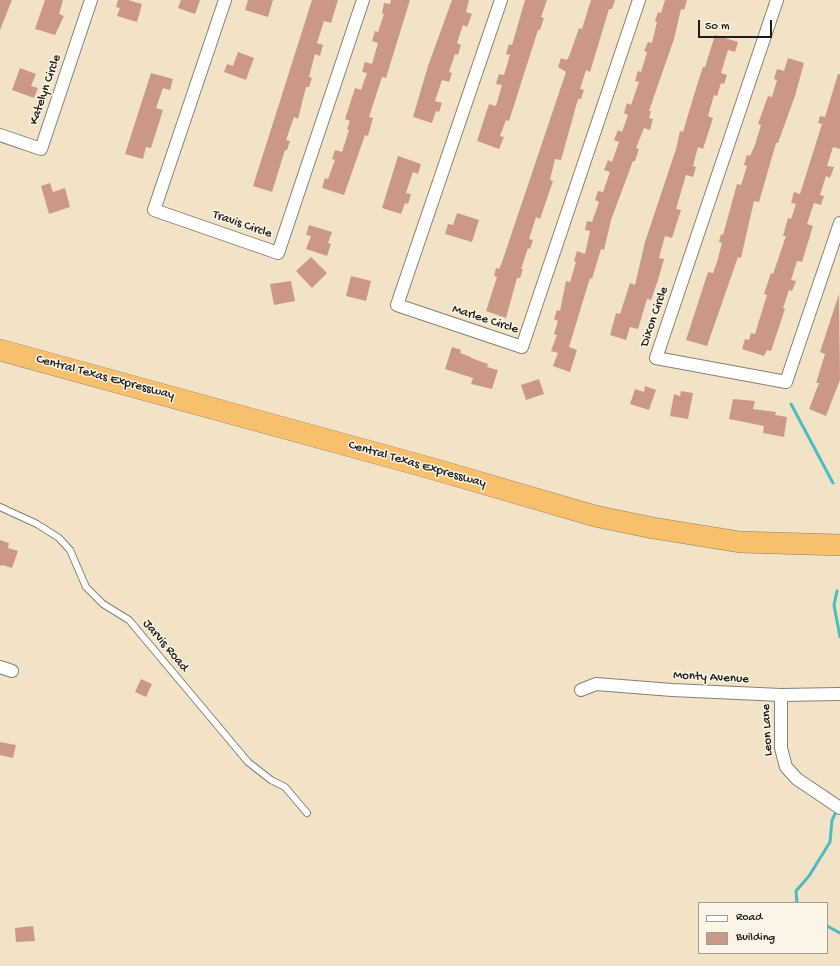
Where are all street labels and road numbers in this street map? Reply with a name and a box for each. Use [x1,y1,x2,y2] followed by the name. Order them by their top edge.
[27,53,65,127] street label: Katelyn Circle
[210,208,274,242] street label: Travis Circle
[637,285,673,349] street label: Dixon Circle
[450,302,520,338] street label: Marlee Circle
[34,352,176,404] street label: Central Texas Expressway
[346,438,488,492] street label: Central Texas Expressway
[139,617,191,675] street label: Jarvis Road
[673,668,749,688] street label: Monty Avenue
[759,703,777,757] street label: Leon Lane

